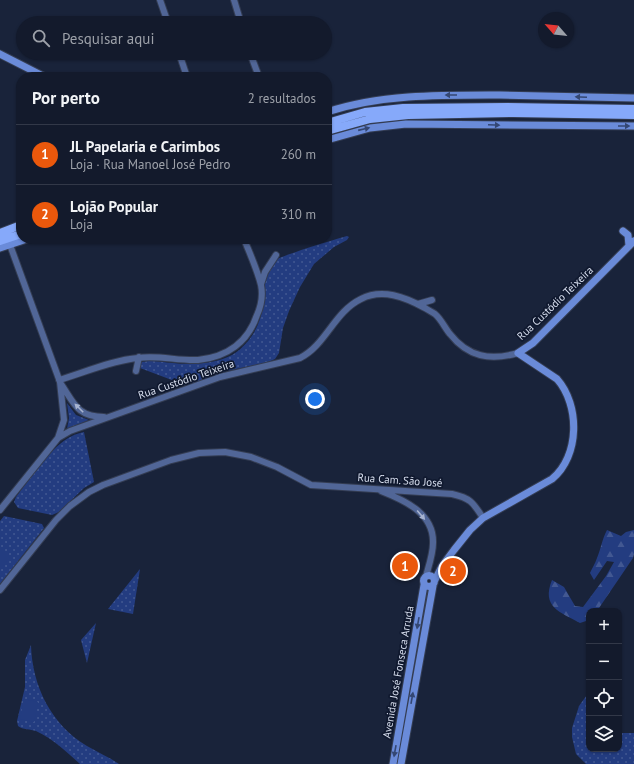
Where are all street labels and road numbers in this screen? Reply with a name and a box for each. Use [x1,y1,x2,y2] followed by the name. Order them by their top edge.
[514,263,596,343] street label: Rua Custódio Teixeira
[136,356,236,402] street label: Rua Custódio Teixeira
[357,470,443,490] street label: Rua Cam. São José
[379,605,417,739] street label: Avenida José Fonseca Arruda

